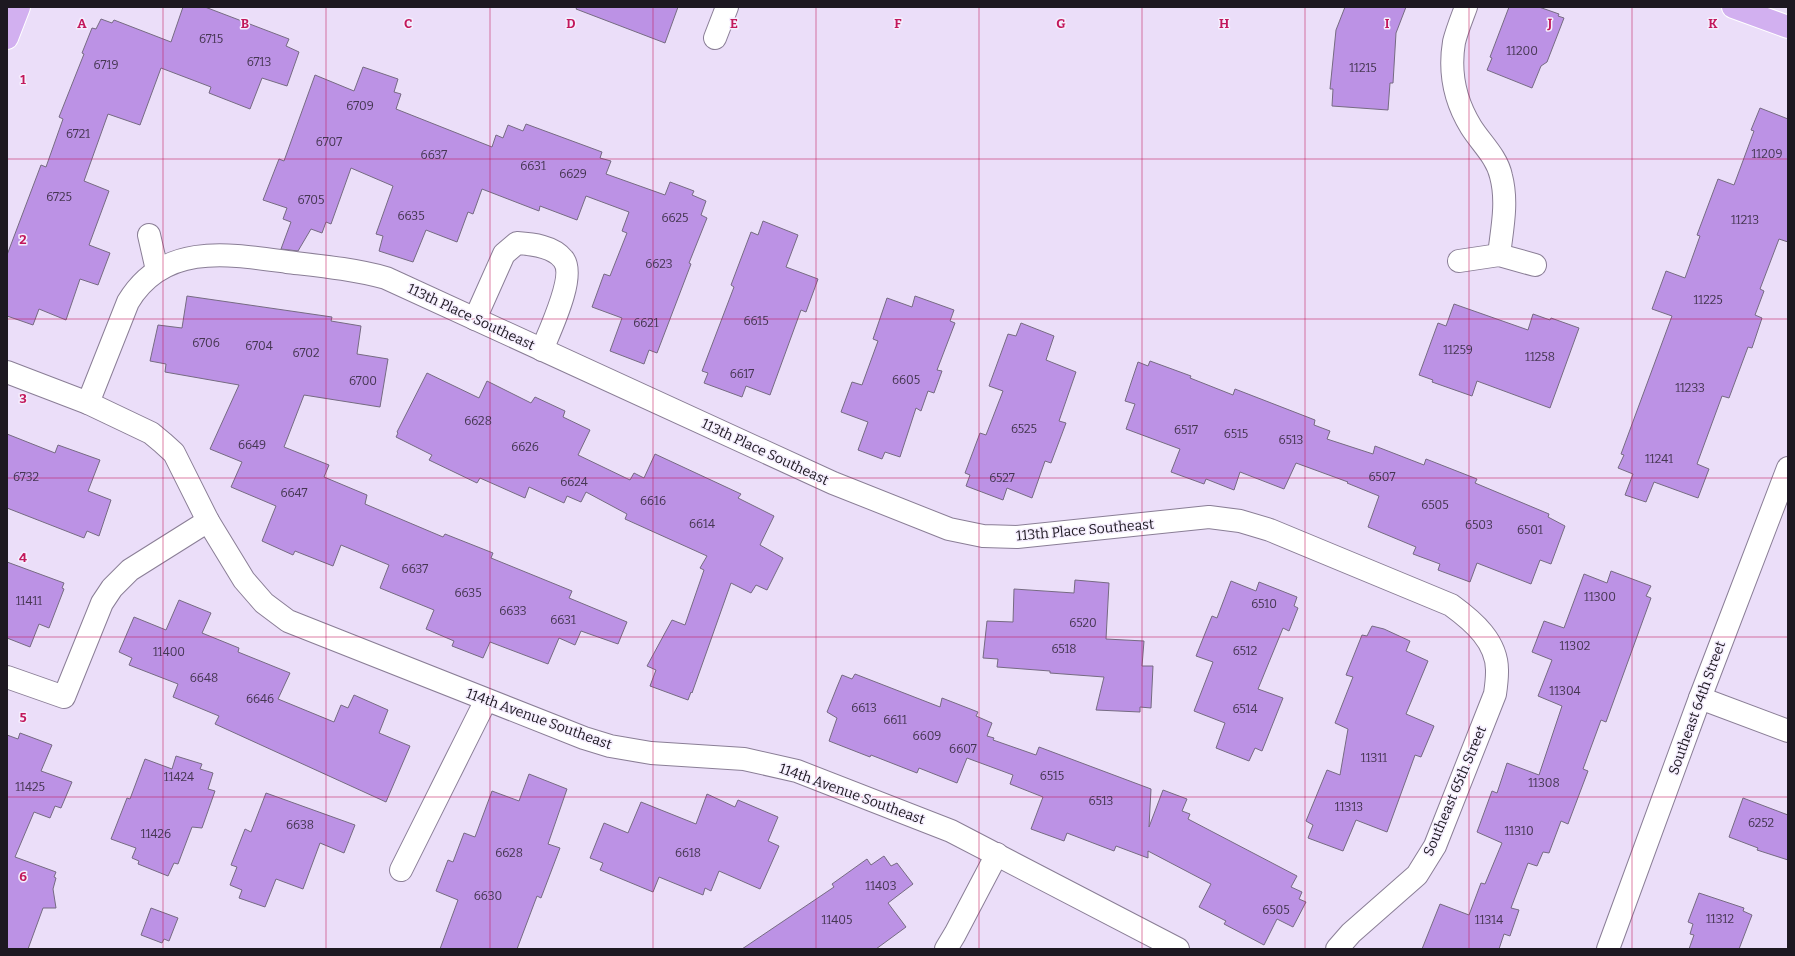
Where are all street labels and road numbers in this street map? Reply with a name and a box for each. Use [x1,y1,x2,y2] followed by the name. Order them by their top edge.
[405,280,537,354] street label: 113th Place Southeast
[699,415,831,489] street label: 113th Place Southeast
[1015,516,1155,544] street label: 113th Place Southeast
[1665,639,1729,777] street label: Southeast 64th Street
[464,685,614,753] street label: 114th Avenue Southeast
[1420,723,1490,859] street label: Southeast 65th Street
[777,760,927,828] street label: 114th Avenue Southeast

